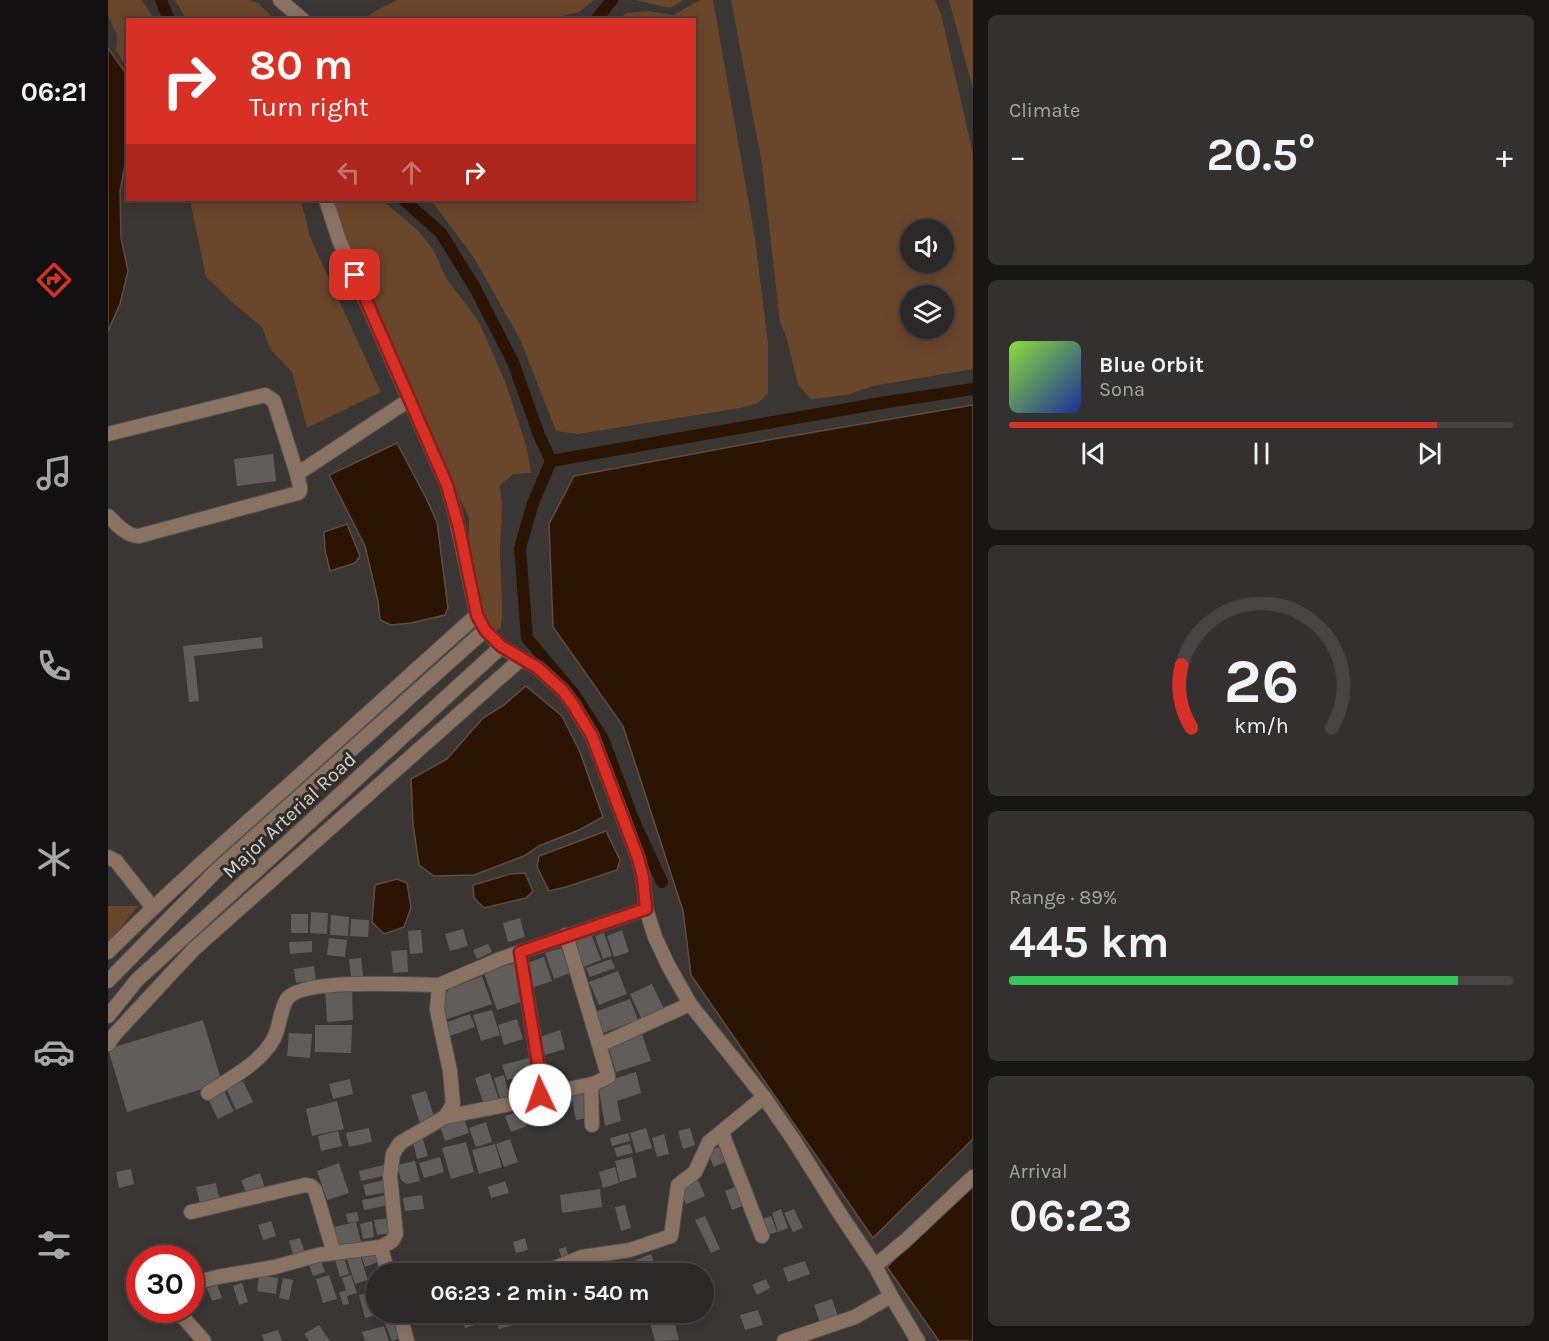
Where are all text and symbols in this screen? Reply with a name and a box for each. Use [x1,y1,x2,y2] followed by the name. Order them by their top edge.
[249,40,353,90] text: 80 m
[150,42,228,120] icon: right
[21,76,87,108] text: 06:21
[249,91,369,123] text: Turn right
[1009,99,1080,122] text: Climate
[1206,129,1316,181] text: 20.5°
[1009,137,1026,175] text: −
[1496,137,1513,175] text: +
[332,156,365,189] icon: left
[395,156,428,189] icon: ahead
[458,156,491,189] icon: right
[900,219,954,339] map controls
[900,219,954,273] button: sound
[329,249,380,300] pin
[338,258,371,291] icon: arrive
[33,259,75,301] icon: directions
[900,285,954,339] button: layers
[1099,352,1204,378] text: Blue Orbit
[1099,378,1145,401] text: Sona
[1077,437,1110,470] icon: previous
[1245,437,1278,470] icon: pause
[1413,437,1446,470] icon: next
[33,452,75,494] icon: music
[33,645,75,687] icon: phone
[1223,645,1299,718] text: 26
[1234,713,1288,738] text: km/h
[218,748,361,883] street label: Major Arterial Road
[33,838,75,880] icon: climate
[1009,886,1117,909] text: Range · 89%
[1009,916,1169,968] text: 445 km
[33,1031,75,1073] icon: car
[508,1063,572,1127] position arrow
[1009,1160,1068,1183] text: Arrival
[1009,1190,1132,1242] text: 06:23
[33,1224,75,1266] icon: filters
[126,1245,204,1323] speed limit sign: 30
[431,1280,649,1306] text: 06:23 · 2 min · 540 m

